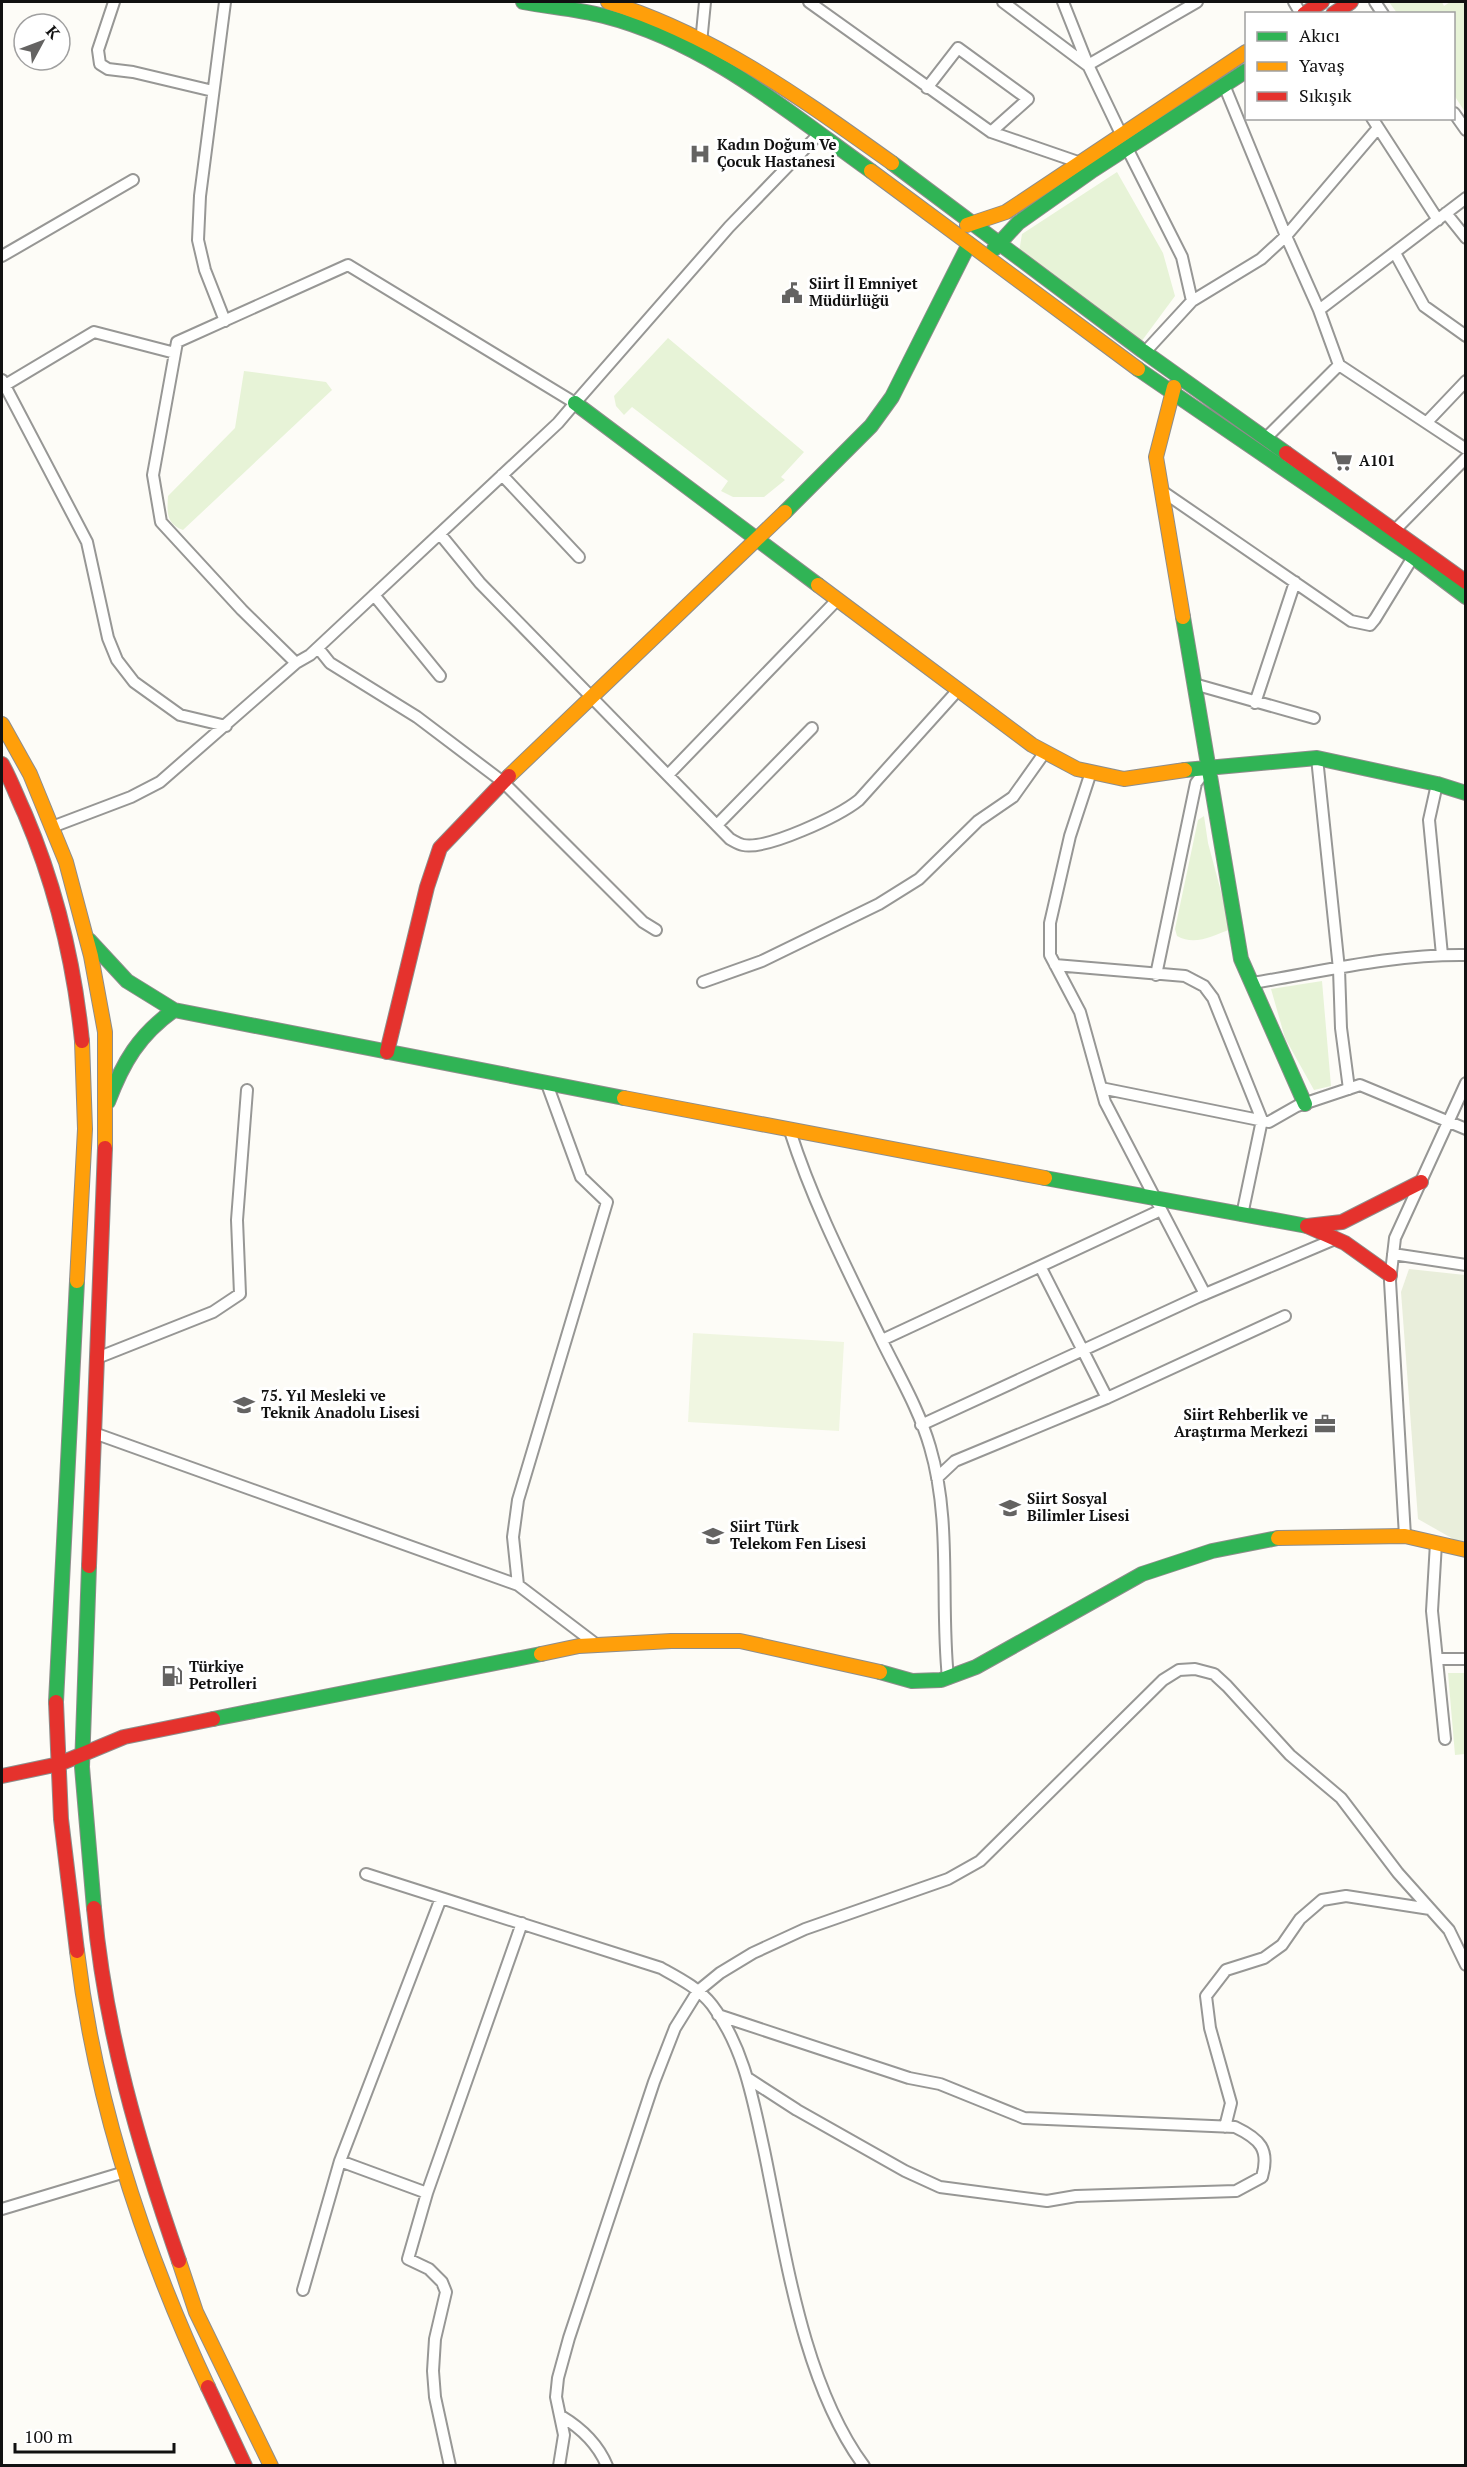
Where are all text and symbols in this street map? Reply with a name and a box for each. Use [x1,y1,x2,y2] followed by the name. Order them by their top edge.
[12,12,72,72] north arrow
[1245,12,1455,120] legend
[41,21,66,44] text: K
[1299,23,1340,47] text: Akıcı
[1299,53,1345,77] text: Yavaş
[1299,83,1352,107] text: Sıkışık
[717,134,837,172] place label: Kadın Doğum Ve Çocuk Hastanesi
[688,142,712,166] hospital icon: Kadın Doğum Ve Çocuk Hastanesi
[809,273,918,310] place label: Siirt İl Emniyet Müdürlüğü
[780,281,804,305] public building icon: Siirt İl Emniyet Müdürlüğü
[1330,449,1354,473] supermarket icon: A101
[1359,450,1395,470] place label: A101
[261,1385,420,1422] place label: 75. Yıl Mesleki ve Teknik Anadolu Lisesi
[232,1393,256,1417] school or university icon: 75. Yıl Mesleki ve Teknik Anadolu Lisesi
[1174,1404,1308,1441] place label: Siirt Rehberlik ve Araştırma Merkezi
[1313,1412,1337,1436] office icon: Siirt Rehberlik ve Araştırma Merkezi
[1027,1488,1129,1525] place label: Siirt Sosyal Bilimler Lisesi
[998,1496,1022,1520] school or university icon: Siirt Sosyal Bilimler Lisesi
[730,1516,866,1553] place label: Siirt Türk Telekom Fen Lisesi
[701,1524,725,1548] school or university icon: Siirt Türk Telekom Fen Lisesi
[189,1656,257,1693] place label: Türkiye Petrolleri
[160,1664,184,1688] fuel station icon: Türkiye Petrolleri
[15,2416,174,2454] scale bar
[24,2424,73,2448] text: 100 m

